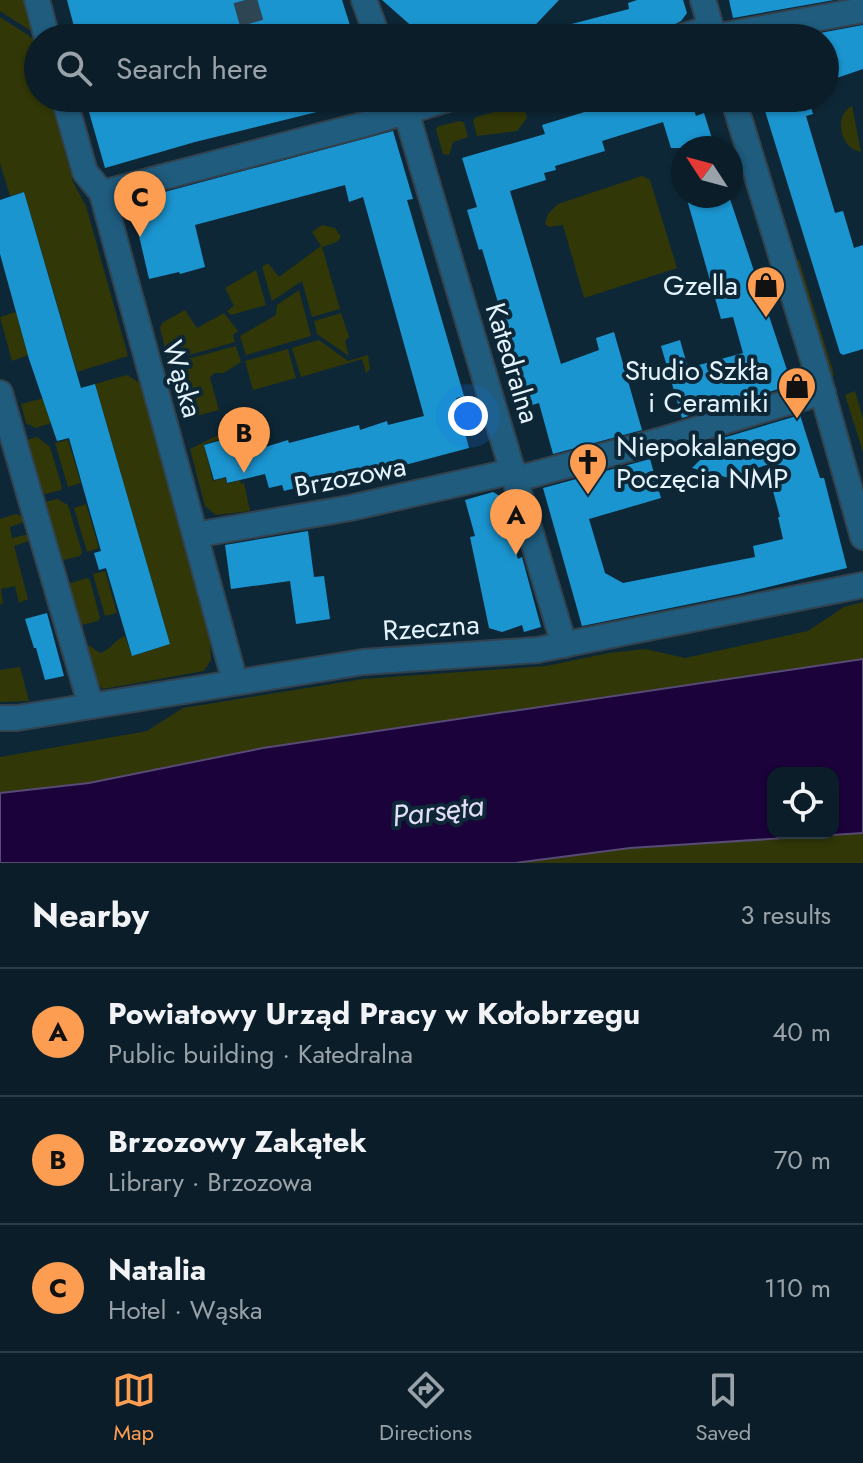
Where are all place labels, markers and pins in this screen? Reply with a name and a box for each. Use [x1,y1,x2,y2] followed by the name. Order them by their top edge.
[114,171,166,237] pin: C
[745,264,787,319] shop icon: Gzella
[663,265,738,306] place label: Gzella
[625,350,769,423] place label: Studio Szkła i Ceramiki
[776,365,818,420] shop icon: Studio Szkła i Ceramiki
[218,407,270,473] pin: B
[616,426,797,499] place label: Niepokalanego Poczęcia NMP
[567,441,609,496] church icon: Niepokalanego Poczęcia NMP
[490,489,542,555] pin: A

